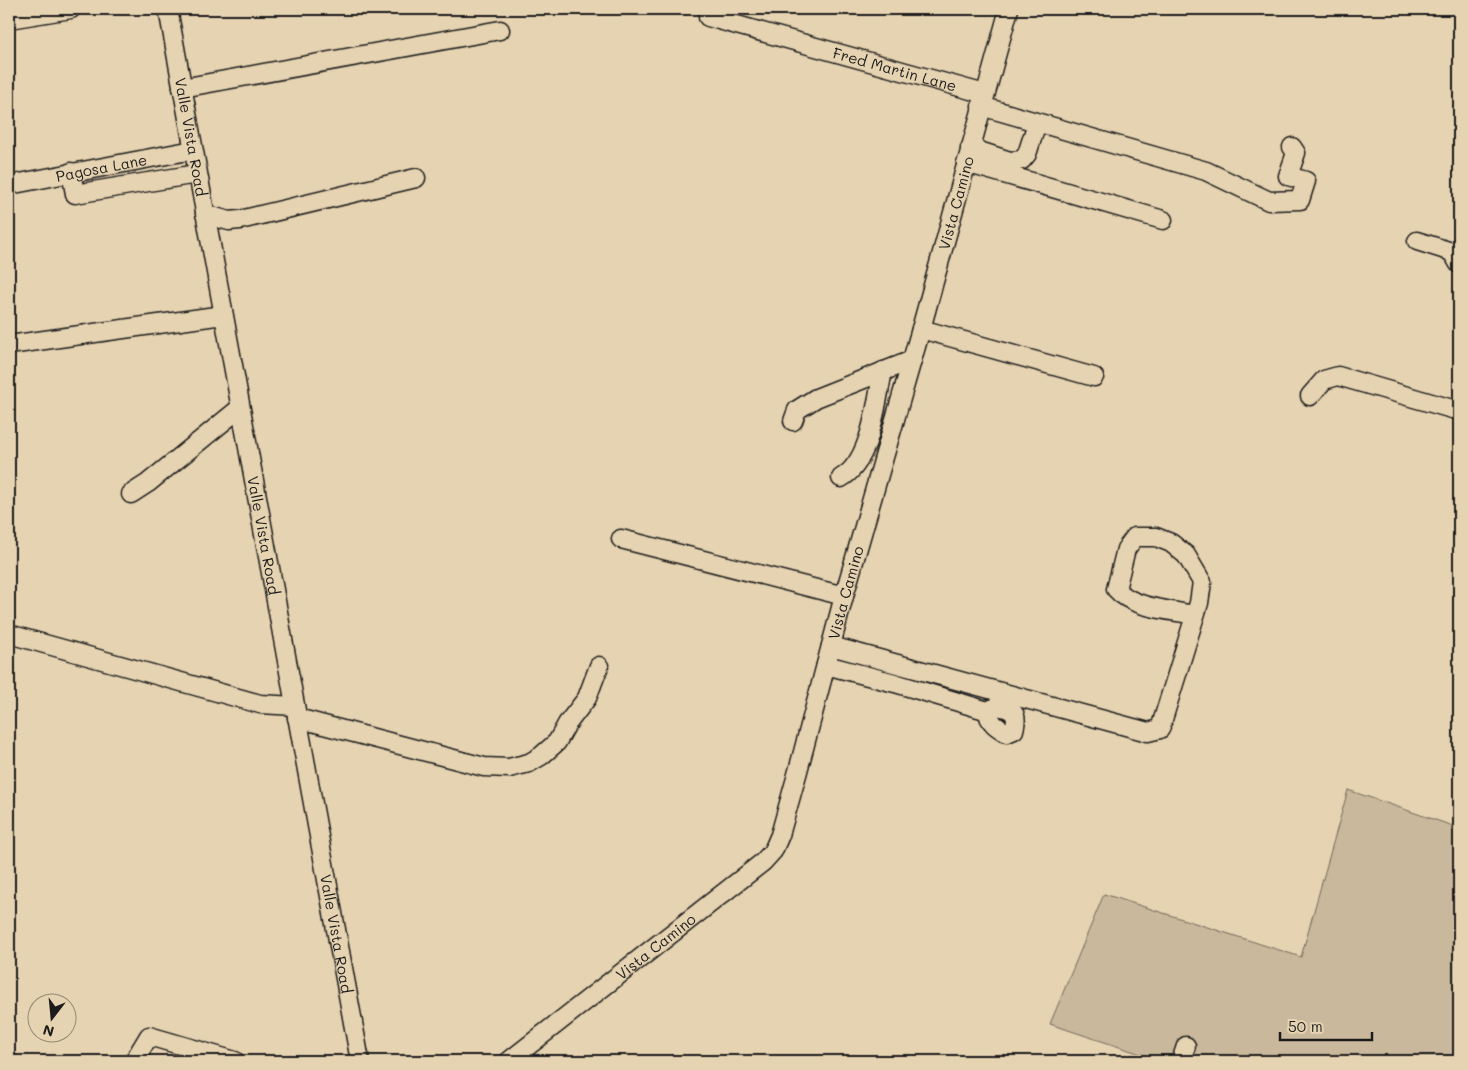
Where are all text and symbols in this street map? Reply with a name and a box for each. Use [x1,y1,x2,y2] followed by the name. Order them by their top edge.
[831,42,959,96] street label: Fred Martin Lane
[171,76,212,198] street label: Valle Vista Road
[54,149,149,186] street label: Pagosa Lane
[933,154,978,252] street label: Vista Camino
[243,474,285,596] street label: Valle Vista Road
[823,543,868,642] street label: Vista Camino
[316,873,357,995] street label: Valle Vista Road
[611,909,700,984] street label: Vista Camino
[28,992,78,1042] north arrow
[1280,1010,1373,1042] scale bar
[1288,1016,1323,1036] text: 50 m
[41,1020,56,1042] text: N

